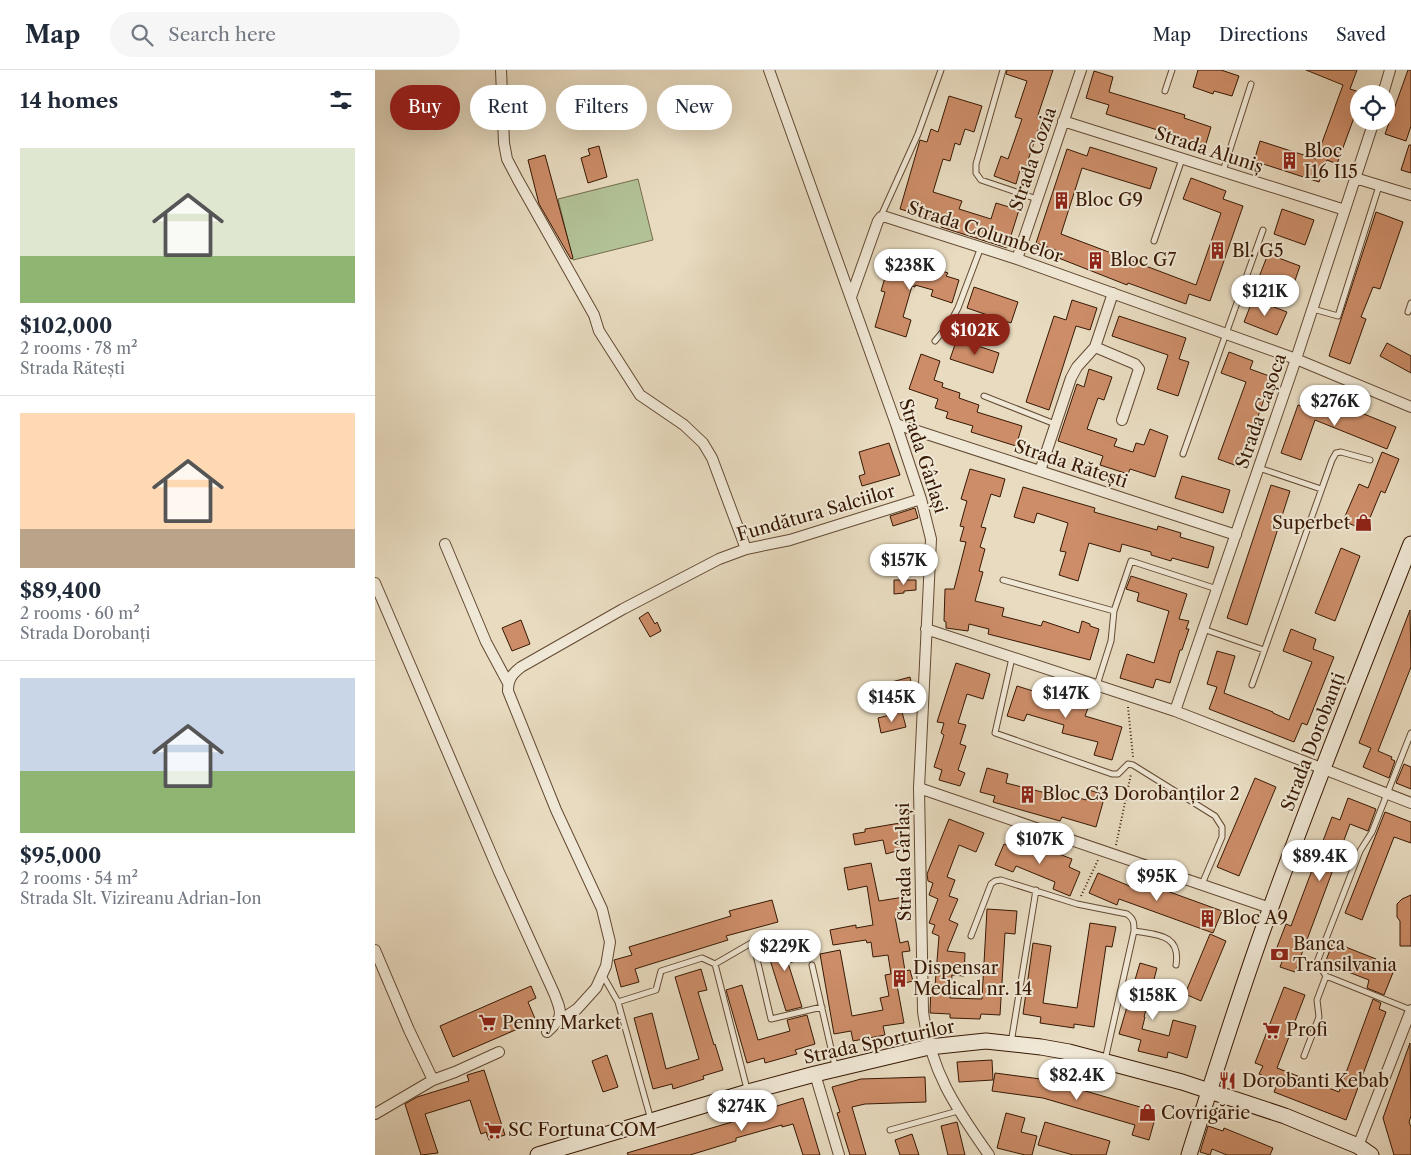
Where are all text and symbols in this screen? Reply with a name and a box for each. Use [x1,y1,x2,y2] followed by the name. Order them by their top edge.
[110,12,460,57] search box
[25,20,80,49] text: Map
[128,21,156,49] icon: search
[168,23,276,46] text: Search here
[1152,24,1191,46] text: Map
[1219,24,1308,46] text: Directions
[1336,24,1386,46] text: Saved
[390,85,460,130] chip: Buy
[470,85,546,130] chip: Rent
[556,85,647,130] chip: Filters
[657,85,732,130] chip: New
[1350,85,1395,130] map controls
[1350,85,1395,130] button: locate
[327,86,355,114] icon: filters
[20,88,118,113] text: 14 homes
[1005,104,1061,214] street label: Strada Cozia
[1152,122,1266,178] street label: Strada Aluniș
[1304,140,1358,183] place label: Bloc I16 I15
[1280,151,1300,171] building icon: Bloc I16 I15
[143,180,233,270] icon: home
[1075,189,1143,211] place label: Bloc G9
[1051,190,1071,210] building icon: Bloc G9
[904,196,1066,268] street label: Strada Columbelor
[1232,240,1284,262] place label: Bl. G5
[1208,241,1228,261] building icon: Bl. G5
[875,248,945,291] pin: $238K
[1110,249,1177,271] place label: Bloc G7
[1086,250,1106,270] building icon: Bloc G7
[885,255,935,275] text: $238K
[1230,274,1300,317] pin: $121K
[1242,281,1288,301] text: $121K
[20,313,112,338] text: $102,000
[940,314,1010,356] pin: $102K
[951,320,999,340] text: $102K
[20,338,138,358] text: 2 rooms · 78 m²
[1231,350,1291,471] street label: Strada Cașoca
[20,358,125,378] text: Strada Rătești
[1300,384,1370,427] pin: $276K
[1311,391,1359,411] text: $276K
[894,396,952,516] street label: Strada Gârlași
[1012,435,1131,493] street label: Strada Rătești
[143,446,233,536] icon: home
[734,480,898,546] street label: Fundătura Salciilor
[1272,512,1351,534] place label: Superbet
[1354,513,1374,533] shop icon: Superbet
[869,544,939,586] pin: $157K
[881,550,927,570] text: $157K
[20,578,101,603] text: $89,400
[20,603,140,623] text: 2 rooms · 60 m²
[20,623,150,643] text: Strada Dorobanți
[1276,669,1350,814] street label: Strada Dorobanți
[1031,676,1101,719] pin: $147K
[857,680,927,723] pin: $145K
[1043,683,1089,703] text: $147K
[868,687,916,707] text: $145K
[143,711,233,801] icon: home
[1042,783,1240,805] place label: Bloc C3 Dorobanților 2
[1018,784,1038,804] building icon: Bloc C3 Dorobanților 2
[892,802,916,922] street label: Strada Gârlași
[1005,822,1075,865] pin: $107K
[1016,829,1064,849] text: $107K
[1279,840,1361,882] pin: $89.4K
[20,843,102,868] text: $95,000
[1293,846,1347,866] text: $89.4K
[1127,860,1187,902] pin: $95K
[1137,866,1177,886] text: $95K
[20,868,138,888] text: 2 rooms · 54 m²
[20,888,261,908] text: Strada Slt. Vizireanu Adrian-Ion
[1222,907,1288,929] place label: Bloc A9
[1198,908,1218,928] building icon: Bloc A9
[750,930,820,972] pin: $229K
[1293,933,1398,976] place label: Banca Transilvania
[760,936,810,956] text: $229K
[1269,944,1289,964] bank icon: Banca Transilvania
[913,957,1032,1000] place label: Dispensar Medical nr. 14
[889,968,909,988] building icon: Dispensar Medical nr. 14
[1118,978,1188,1021] pin: $158K
[1129,985,1177,1005] text: $158K
[502,1012,622,1034] place label: Penny Market
[478,1013,498,1033] supermarket icon: Penny Market
[801,1015,957,1069] street label: Strada Sporturilor
[1286,1019,1328,1041] place label: Profi
[1262,1020,1282,1040] supermarket icon: Profi
[1036,1058,1118,1101] pin: $82.4K
[1050,1065,1104,1085] text: $82.4K
[1242,1070,1389,1092] place label: Dorobanti Kebab
[1218,1071,1238,1091] restaurant icon: Dorobanti Kebab
[707,1090,777,1132] pin: $274K
[718,1096,766,1116] text: $274K
[1161,1102,1250,1124] place label: Covrigărie
[1137,1103,1157,1123] shop icon: Covrigărie
[508,1119,657,1141] place label: SC Fortuna COM
[484,1120,504,1140] supermarket icon: SC Fortuna COM

